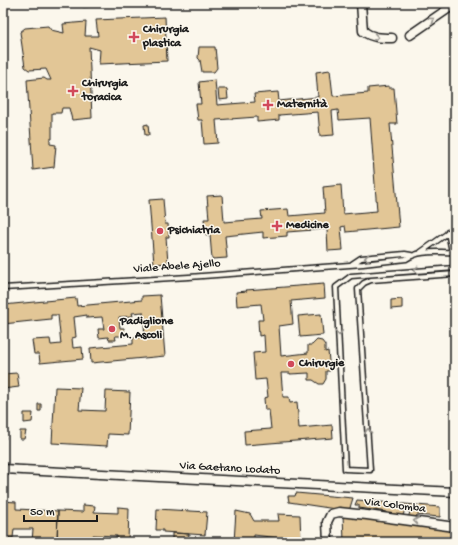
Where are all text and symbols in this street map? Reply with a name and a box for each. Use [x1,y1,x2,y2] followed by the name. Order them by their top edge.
[428,18,435,25] one-way arrow
[142,23,190,51] place label: Chirurgia plastica
[128,31,140,43] marker: Chirurgia plastica
[373,32,380,41] one-way arrow
[81,77,129,105] place label: Chirurgia toracica
[67,85,79,97] marker: Chirurgia toracica
[277,98,329,112] place label: Maternità
[262,99,274,111] marker: Maternità
[286,219,330,233] place label: Medicine
[271,220,283,232] marker: Medicine
[167,224,221,238] place label: Psichiatria
[155,226,165,236] marker: Psichiatria
[364,253,370,262] one-way arrow
[132,257,221,277] street label: Viale Abele Ajello
[413,266,419,275] one-way arrow
[119,315,174,343] place label: Padiglione M. Ascoli
[107,324,117,334] marker: Padiglione M. Ascoli
[334,330,343,336] one-way arrow
[298,357,345,371] place label: Chirurgie
[286,359,296,369] marker: Chirurgie
[363,428,372,434] one-way arrow
[178,459,281,479] street label: Via Gaetano Lodato
[362,495,427,517] street label: Via Colomba
[24,497,97,523] scale bar
[30,506,55,520] text: 50 m
[413,517,420,526] one-way arrow

